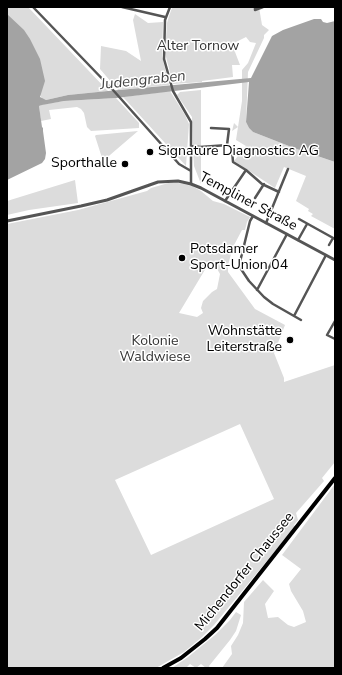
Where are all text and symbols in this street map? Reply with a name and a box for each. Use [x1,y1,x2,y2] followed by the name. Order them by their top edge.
[157,39,239,55] park label: Alter Tornow
[99,68,187,94] water label: Judengraben
[158,144,319,160] place label: Signature Diagnostics AG
[145,147,155,157] marker: Signature Diagnostics AG
[51,156,117,172] place label: Sporthalle
[120,159,130,169] marker: Sporthalle
[196,169,300,235] street label: Templiner Straße
[190,242,288,274] place label: Potsdamer Sport-Union 04
[177,253,187,263] marker: Potsdamer Sport-Union 04
[207,324,282,356] place label: Wohnstätte Leiterstraße
[120,334,190,366] park label: Kolonie Waldwiese
[285,335,295,345] marker: Wohnstätte Leiterstraße
[192,509,298,635] street label: Michendorfer Chaussee

